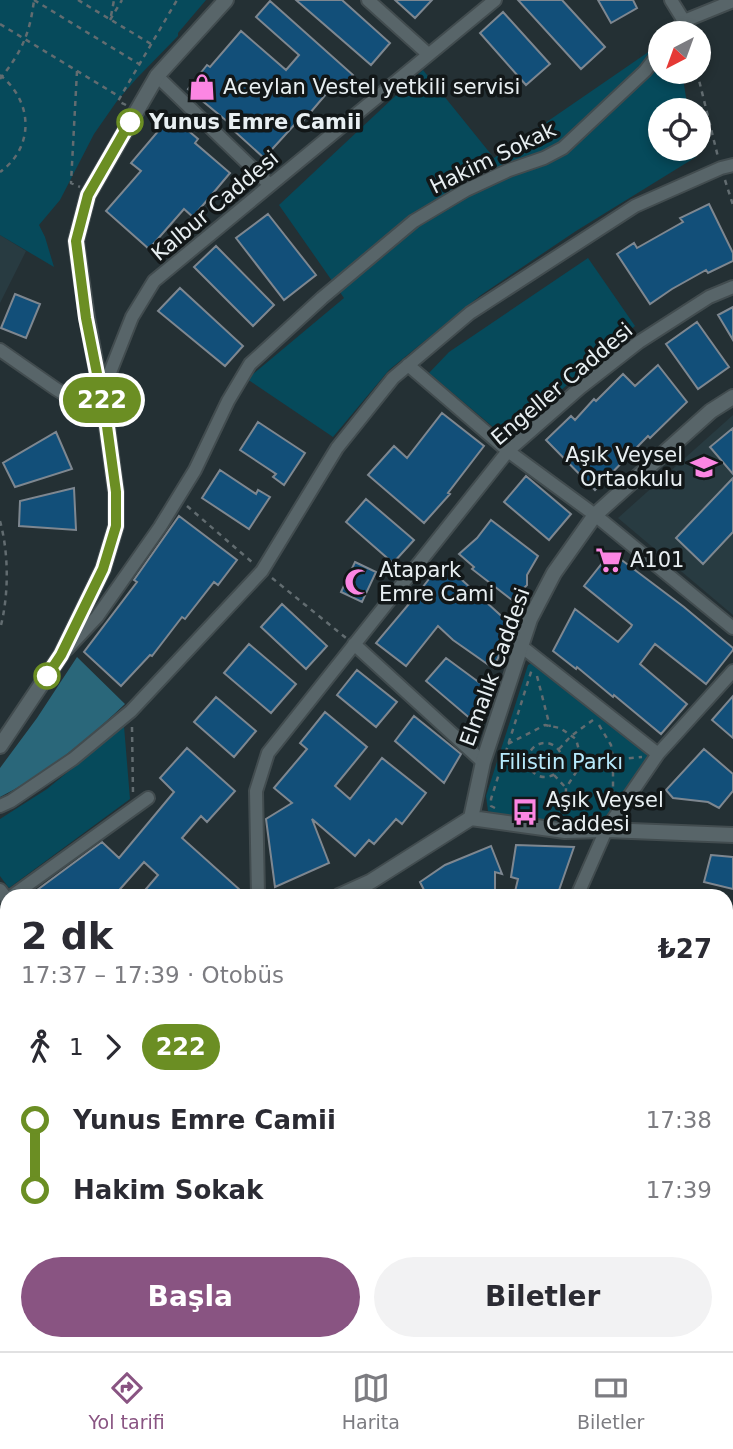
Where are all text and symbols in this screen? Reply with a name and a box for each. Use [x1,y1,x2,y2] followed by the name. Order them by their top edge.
[648,21,710,84] north arrow
[648,21,711,161] map controls
[187,72,217,102] shop icon: Aceylan Vestel yetkili servisi
[223,75,520,99] place label: Aceylan Vestel yetkili servisi
[648,98,711,161] button: locate
[117,109,143,135] marker: Yunus Emre Camii
[148,110,361,134] place label: Yunus Emre Camii
[426,117,560,199] street label: Hakim Sokak
[147,146,283,266] street label: Kalbur Caddesi
[487,318,637,450] street label: Engeller Caddesi
[62,377,142,423] line badge: 222
[77,386,127,414] text: 222
[565,443,683,491] place label: Aşık Veysel Ortaokulu
[689,452,719,482] school or university icon: Aşık Veysel Ortaokulu
[594,545,624,575] supermarket icon: A101
[630,548,684,572] place label: A101
[379,558,494,606] place label: Atapark Emre Cami
[343,567,373,597] mosque icon: Atapark Emre Cami
[455,585,535,749] street label: Elmalık Caddesi
[34,663,60,689] unlabelled marker
[499,750,623,774] park label: Filistin Parkı
[546,788,664,836] place label: Aşık Veysel Caddesi
[510,797,540,827] bus stop icon: Aşık Veysel Caddesi
[21,914,113,958] text: 2 dk
[658,934,712,964] text: ₺27
[21,962,284,988] text: 17:37 – 17:39 · Otobüs
[21,1028,59,1066] icon: walk
[94,1028,132,1066] icon: forward
[156,1033,206,1061] text: 222
[69,1034,84,1060] text: 1
[73,1105,336,1135] text: Yunus Emre Camii
[646,1107,712,1133] text: 17:38
[73,1175,263,1205] text: Hakim Sokak
[646,1177,712,1203] text: 17:39
[21,1257,360,1337] button: Başla
[374,1257,712,1337] button: Biletler
[89,1369,165,1433] tab: Yol tarifi
[342,1369,400,1433] tab: Harita
[577,1369,644,1433] tab: Biletler

